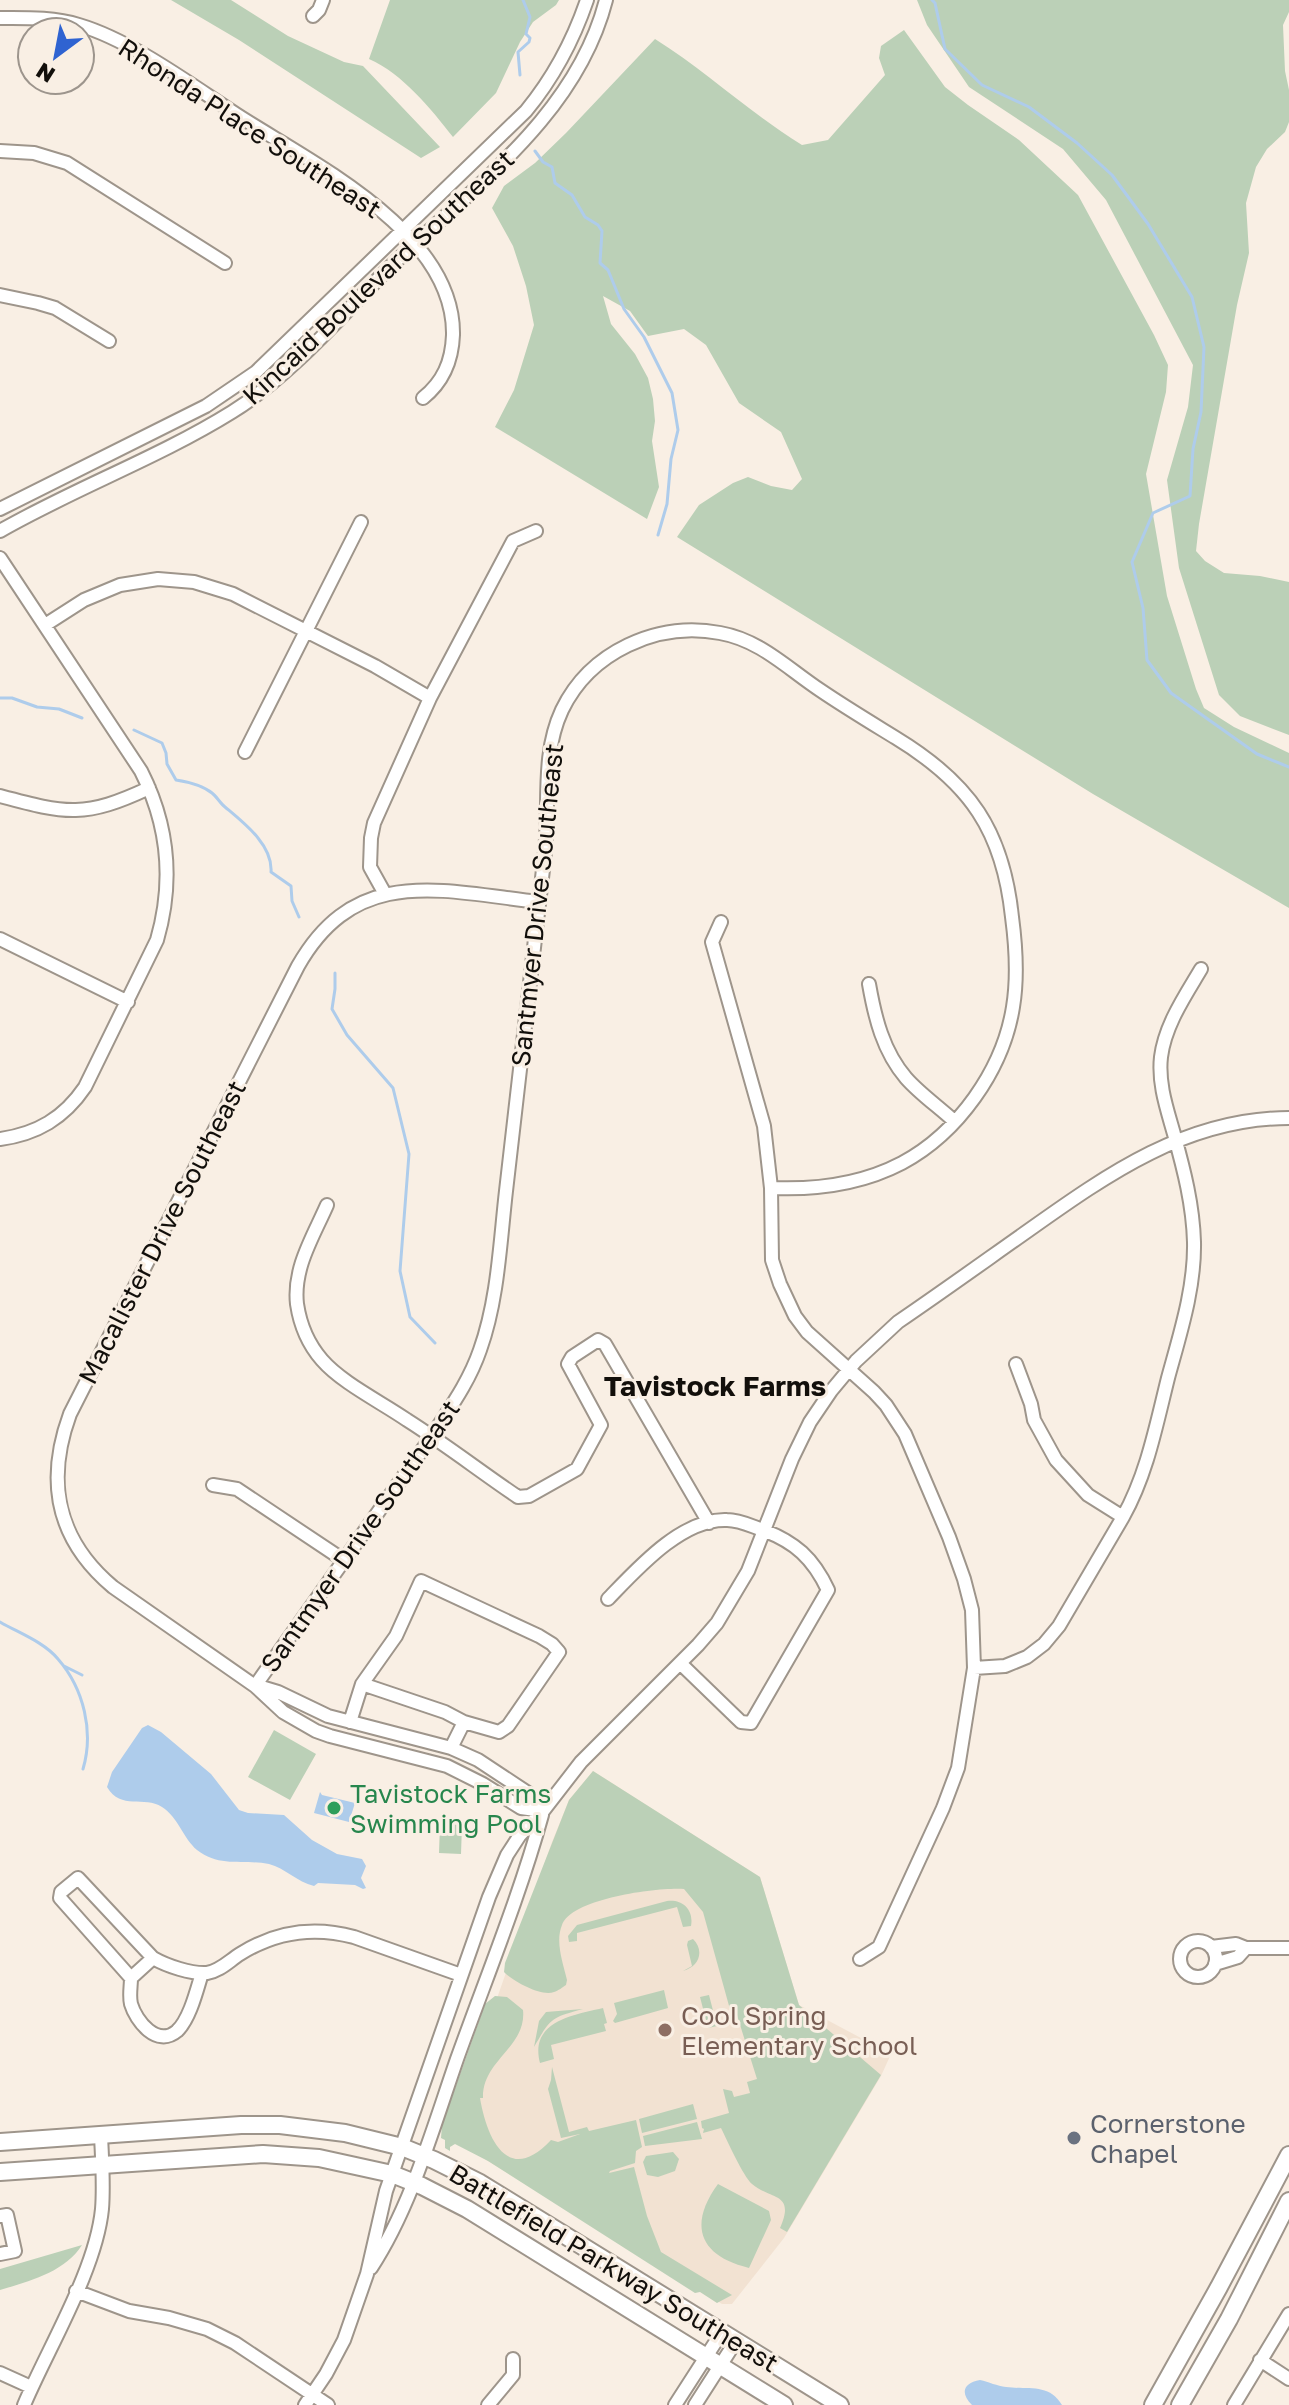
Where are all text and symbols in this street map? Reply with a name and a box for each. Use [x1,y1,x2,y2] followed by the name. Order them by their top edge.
[16,16,96,96] north arrow
[113,32,387,224] street label: Rhonda Place Southeast
[31,58,59,89] text: N
[236,143,520,411] street label: Kincaid Boulevard Southeast
[505,742,569,1068] street label: Santmyer Drive Southeast
[72,1075,252,1389] street label: Macalister Drive Southeast
[604,1369,826,1402] district label: Tavistock Farms
[254,1394,466,1678] street label: Santmyer Drive Southeast
[350,1778,551,1839] place label: Tavistock Farms Swimming Pool
[325,1799,343,1817] marker: Tavistock Farms Swimming Pool
[681,2000,917,2061] place label: Cool Spring Elementary School
[656,2021,674,2039] marker: Cool Spring Elementary School
[1090,2108,1245,2169] place label: Cornerstone Chapel
[1065,2129,1083,2147] marker: Cornerstone Chapel
[444,2157,784,2379] street label: Battlefield Parkway Southeast

